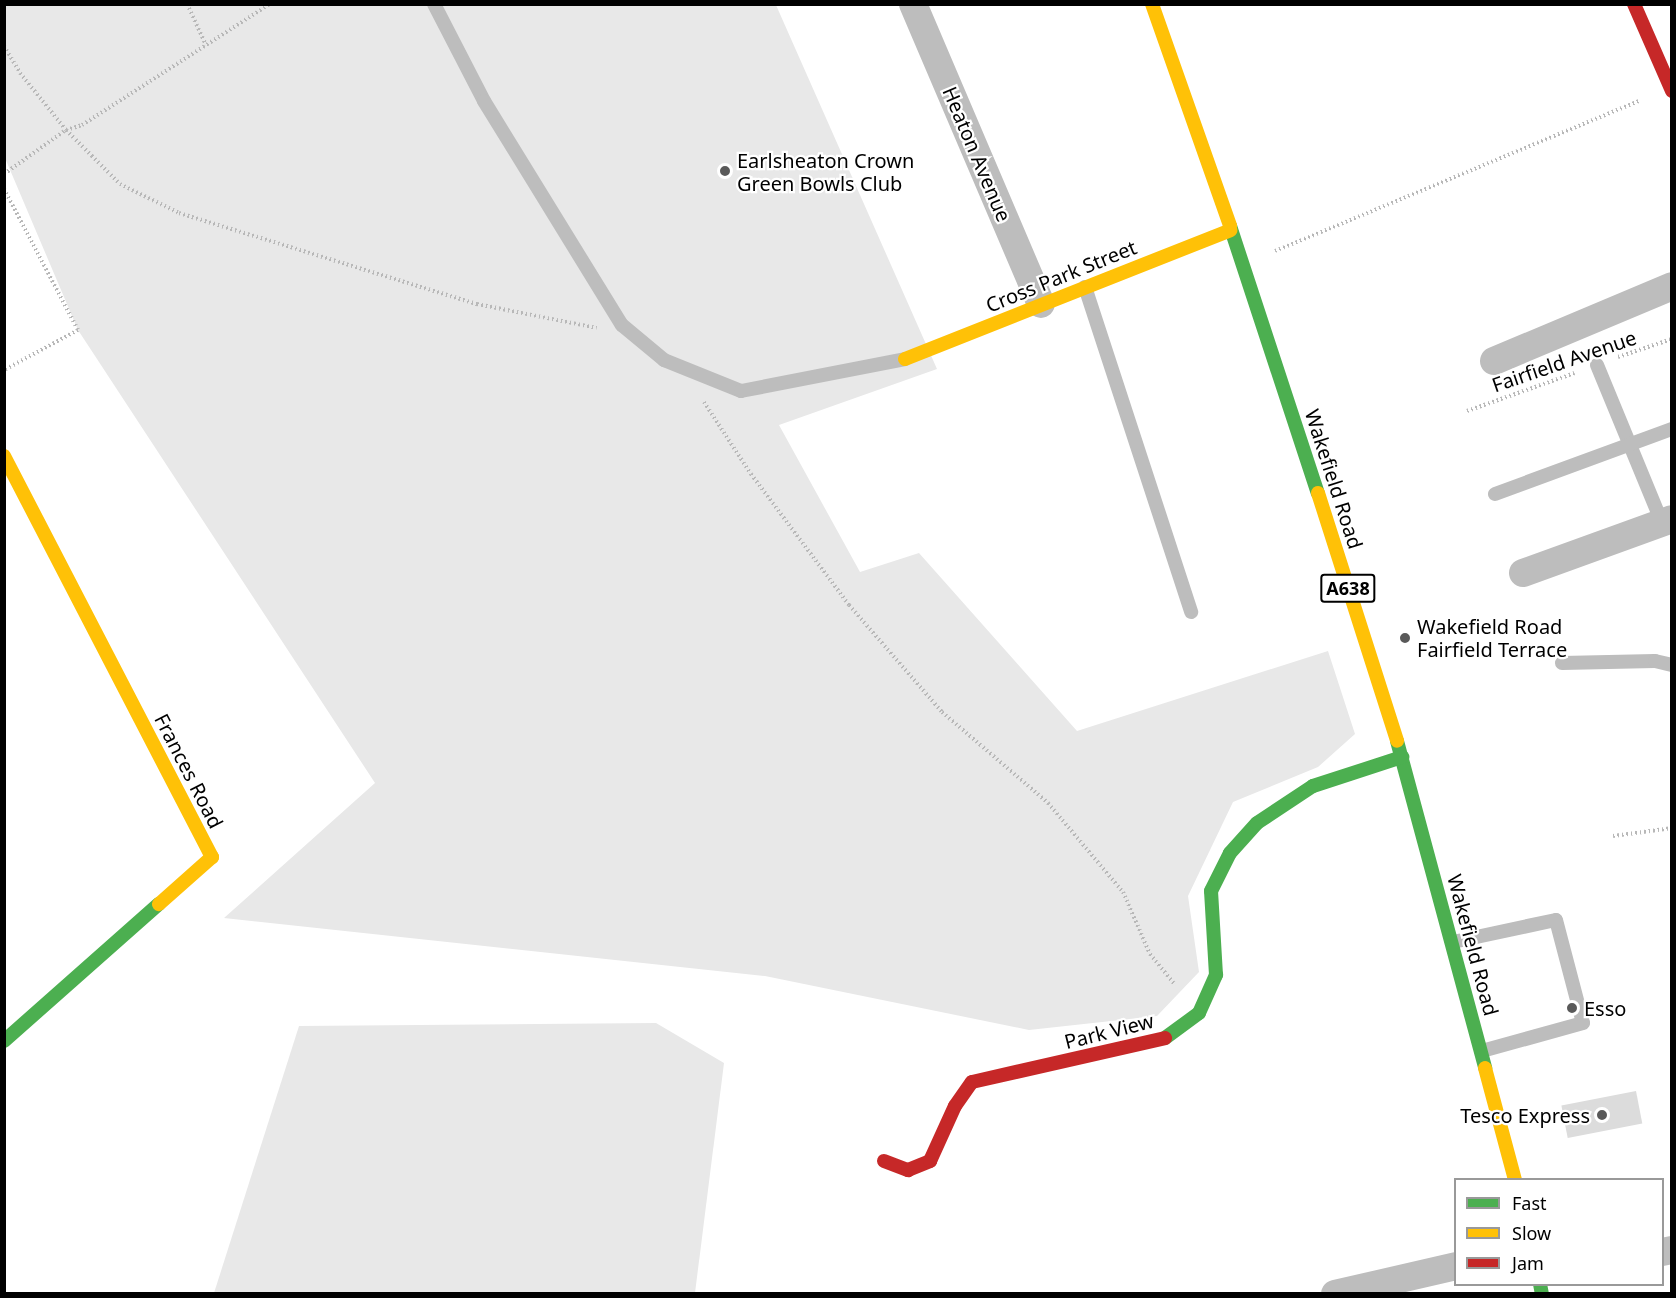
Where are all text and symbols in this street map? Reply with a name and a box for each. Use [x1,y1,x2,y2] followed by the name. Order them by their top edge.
[938,83,1016,225] street label: Heaton Avenue
[737,148,914,195] place label: Earlsheaton Crown Green Bowls Club
[718,164,732,178] marker: Earlsheaton Crown Green Bowls Club
[982,235,1140,317] street label: Cross Park Street
[1489,325,1639,397] street label: Fairfield Avenue
[1300,406,1368,552] street label: Wakefield Road
[1320,573,1376,603] road number: A638
[1417,614,1567,661] place label: Wakefield Road Fairfield Terrace
[1398,631,1412,645] marker: Wakefield Road Fairfield Terrace
[150,710,228,832] street label: Frances Road
[1443,872,1503,1018] street label: Wakefield Road
[1584,996,1626,1020] place label: Esso
[1565,1001,1579,1015] marker: Esso
[1062,1008,1156,1054] street label: Park View
[1460,1103,1590,1127] place label: Tesco Express
[1595,1108,1609,1122] marker: Tesco Express
[1454,1178,1664,1286] legend
[1512,1191,1547,1215] text: Fast
[1512,1221,1551,1245] text: Slow
[1512,1251,1544,1275] text: Jam

